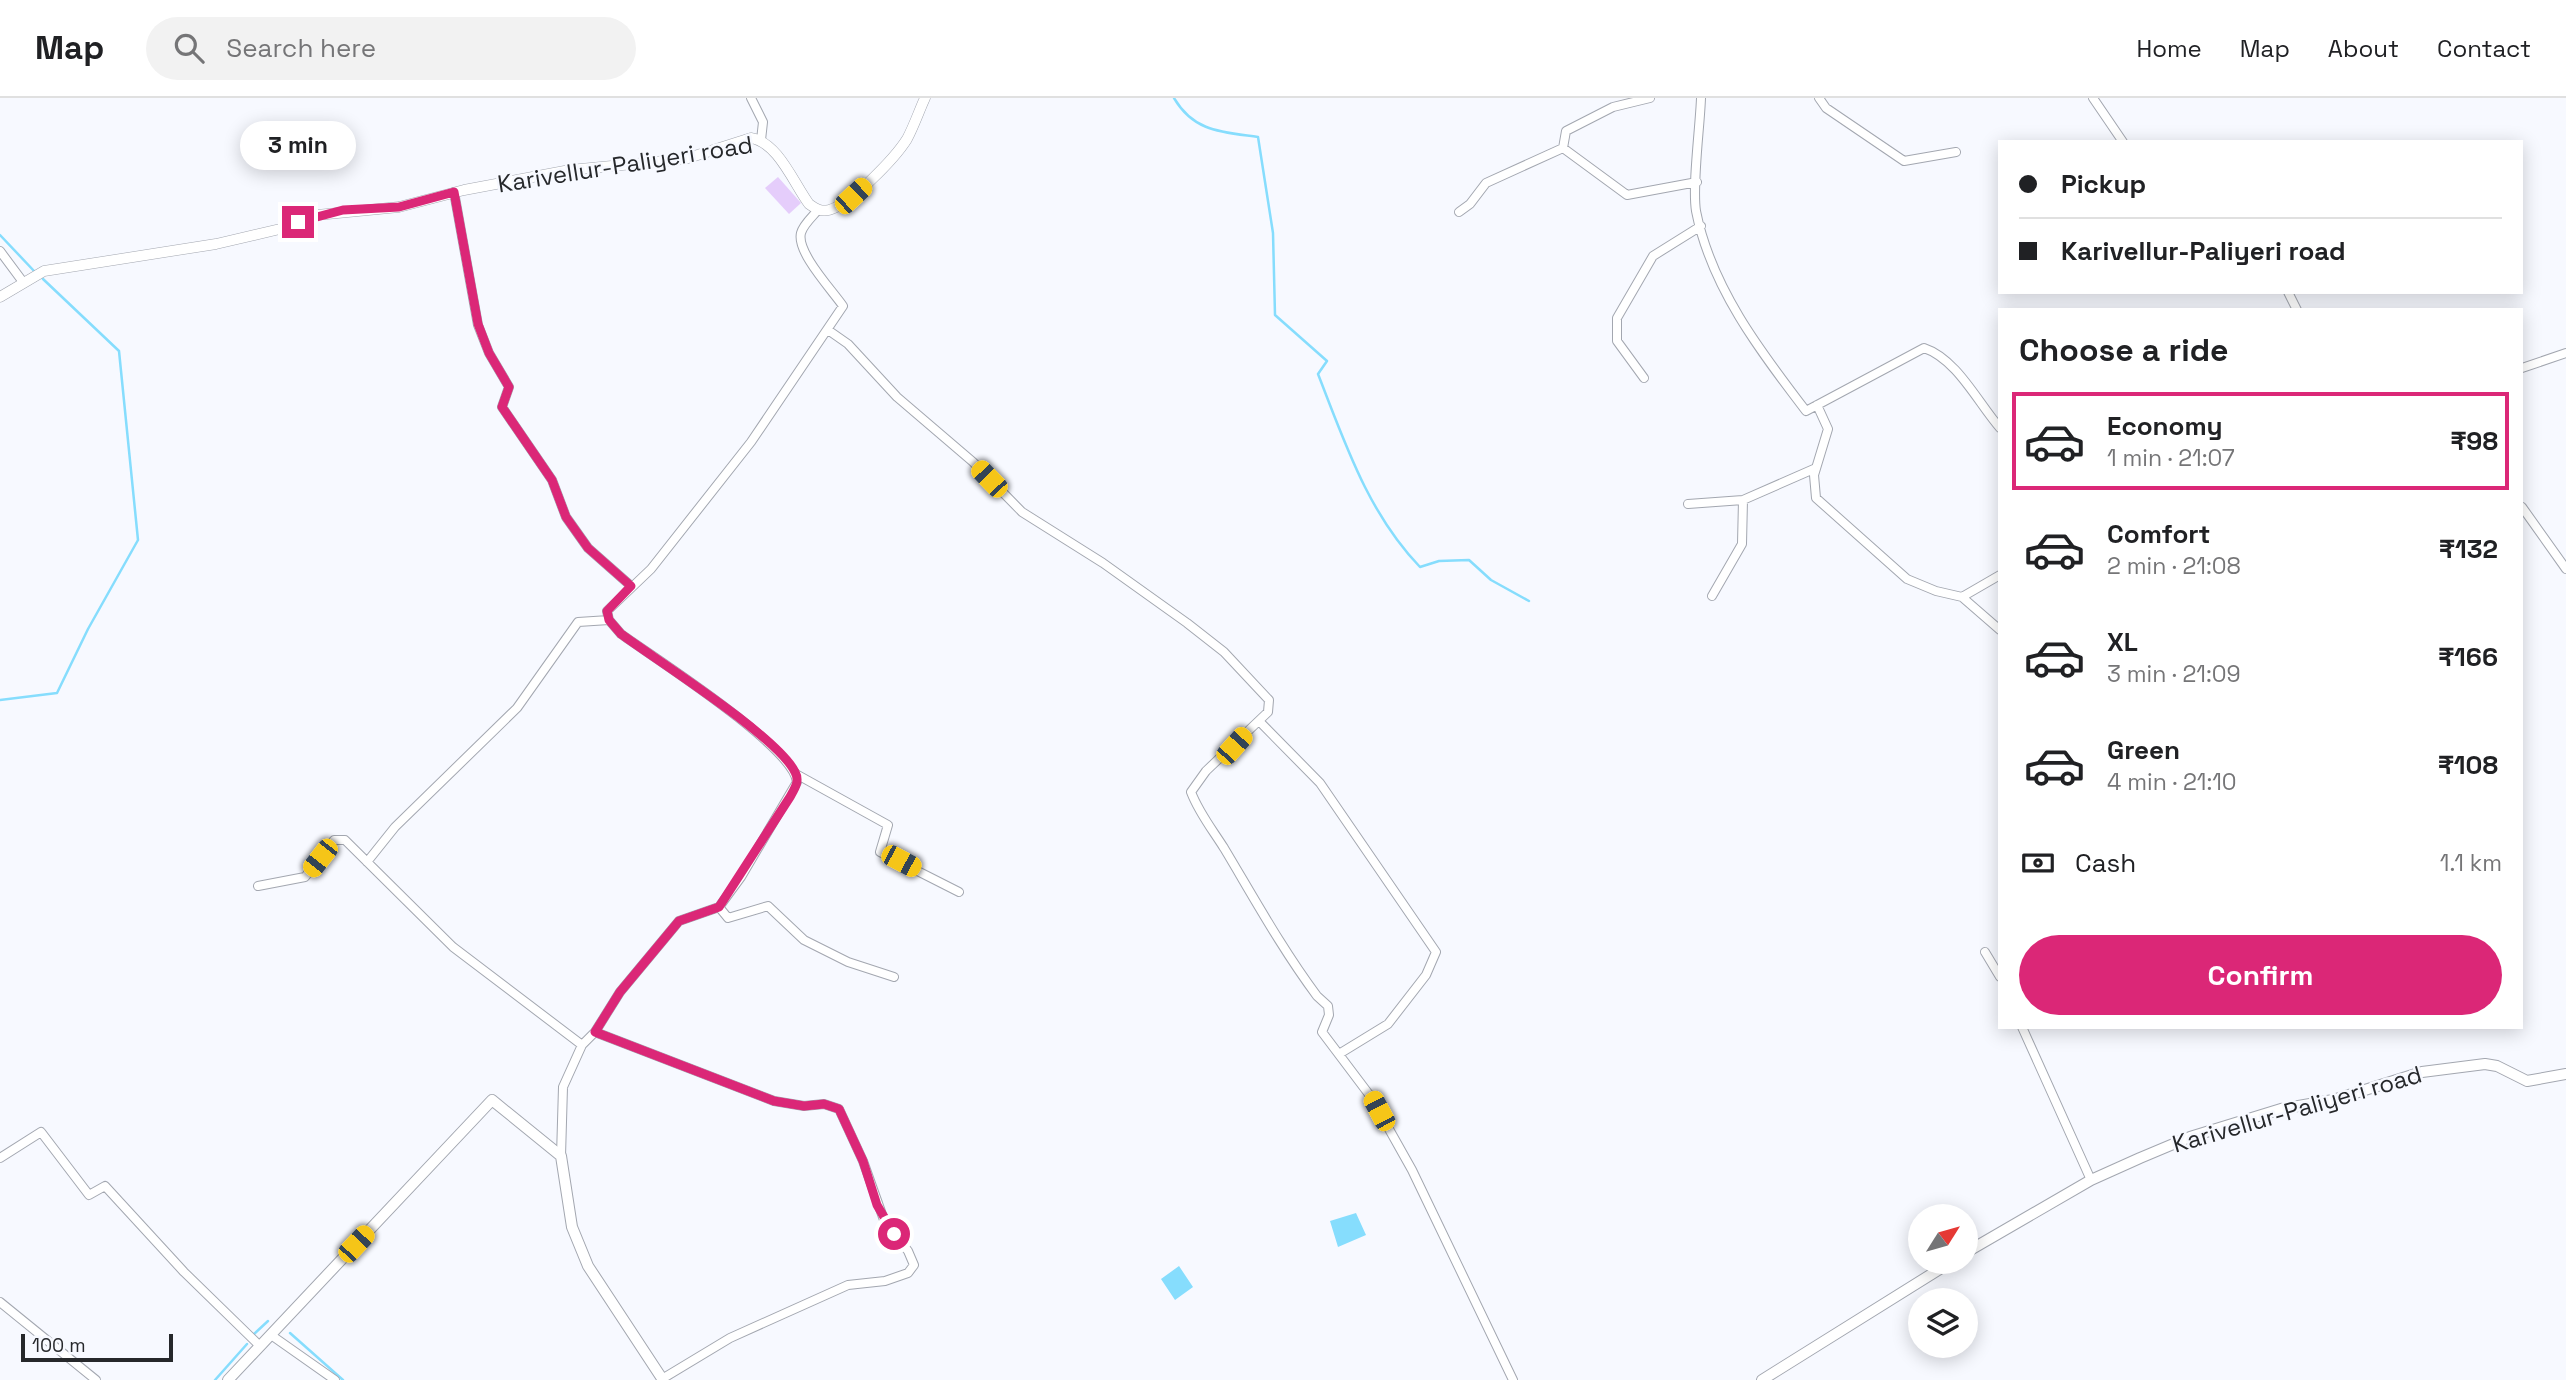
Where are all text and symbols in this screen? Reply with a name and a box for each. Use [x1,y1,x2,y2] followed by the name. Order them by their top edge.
[146,17,636,80] search box
[35,27,104,69] text: Map
[170,29,208,67] icon: search
[226,31,376,65] text: Search here
[2136,33,2202,64] text: Home
[2240,33,2290,64] text: Map
[2328,33,2399,64] text: About
[2437,33,2531,64] text: Contact
[240,121,356,170] callout: 3 min
[495,129,755,199] street label: Karivellur-Paliyeri road
[268,130,328,160] text: 3 min
[2061,167,2146,201] text: Pickup
[831,174,876,218] car
[282,206,314,238] route end
[2061,234,2346,268] text: Karivellur-Paliyeri road
[2019,330,2229,370] text: Choose a ride
[2107,409,2223,443] text: Economy
[2023,410,2086,473] icon: car
[2450,424,2498,458] text: ₹98
[2107,443,2235,473] text: 1 min · 21:07
[967,457,1012,501] car
[2107,517,2210,551] text: Comfort
[2023,518,2086,581] icon: car
[2439,532,2498,566] text: ₹132
[2107,551,2241,581] text: 2 min · 21:08
[2107,625,2138,659] text: XL
[2023,626,2086,689] icon: car
[2438,640,2498,674] text: ₹166
[2107,659,2241,689] text: 3 min · 21:09
[1213,723,1256,769] car
[2107,733,2180,767] text: Green
[2023,734,2086,797] icon: car
[2438,748,2498,782] text: ₹108
[2107,767,2237,797] text: 4 min · 21:10
[299,835,342,881] car
[878,842,925,880] car
[2019,844,2057,882] icon: cash
[2075,846,2136,880] text: Cash
[2440,848,2502,878] text: 1.1 km
[2019,935,2502,1015] button: Confirm
[2169,1059,2425,1159] street label: Karivellur-Paliyeri road
[1360,1088,1399,1134] car
[1908,1204,1978,1274] north arrow
[1908,1204,1978,1358] map controls
[878,1218,910,1250] route start
[334,1221,379,1267] car
[1908,1288,1978,1358] button: layers
[21,1331,173,1363] scale bar
[32,1333,86,1358] text: 100 m

